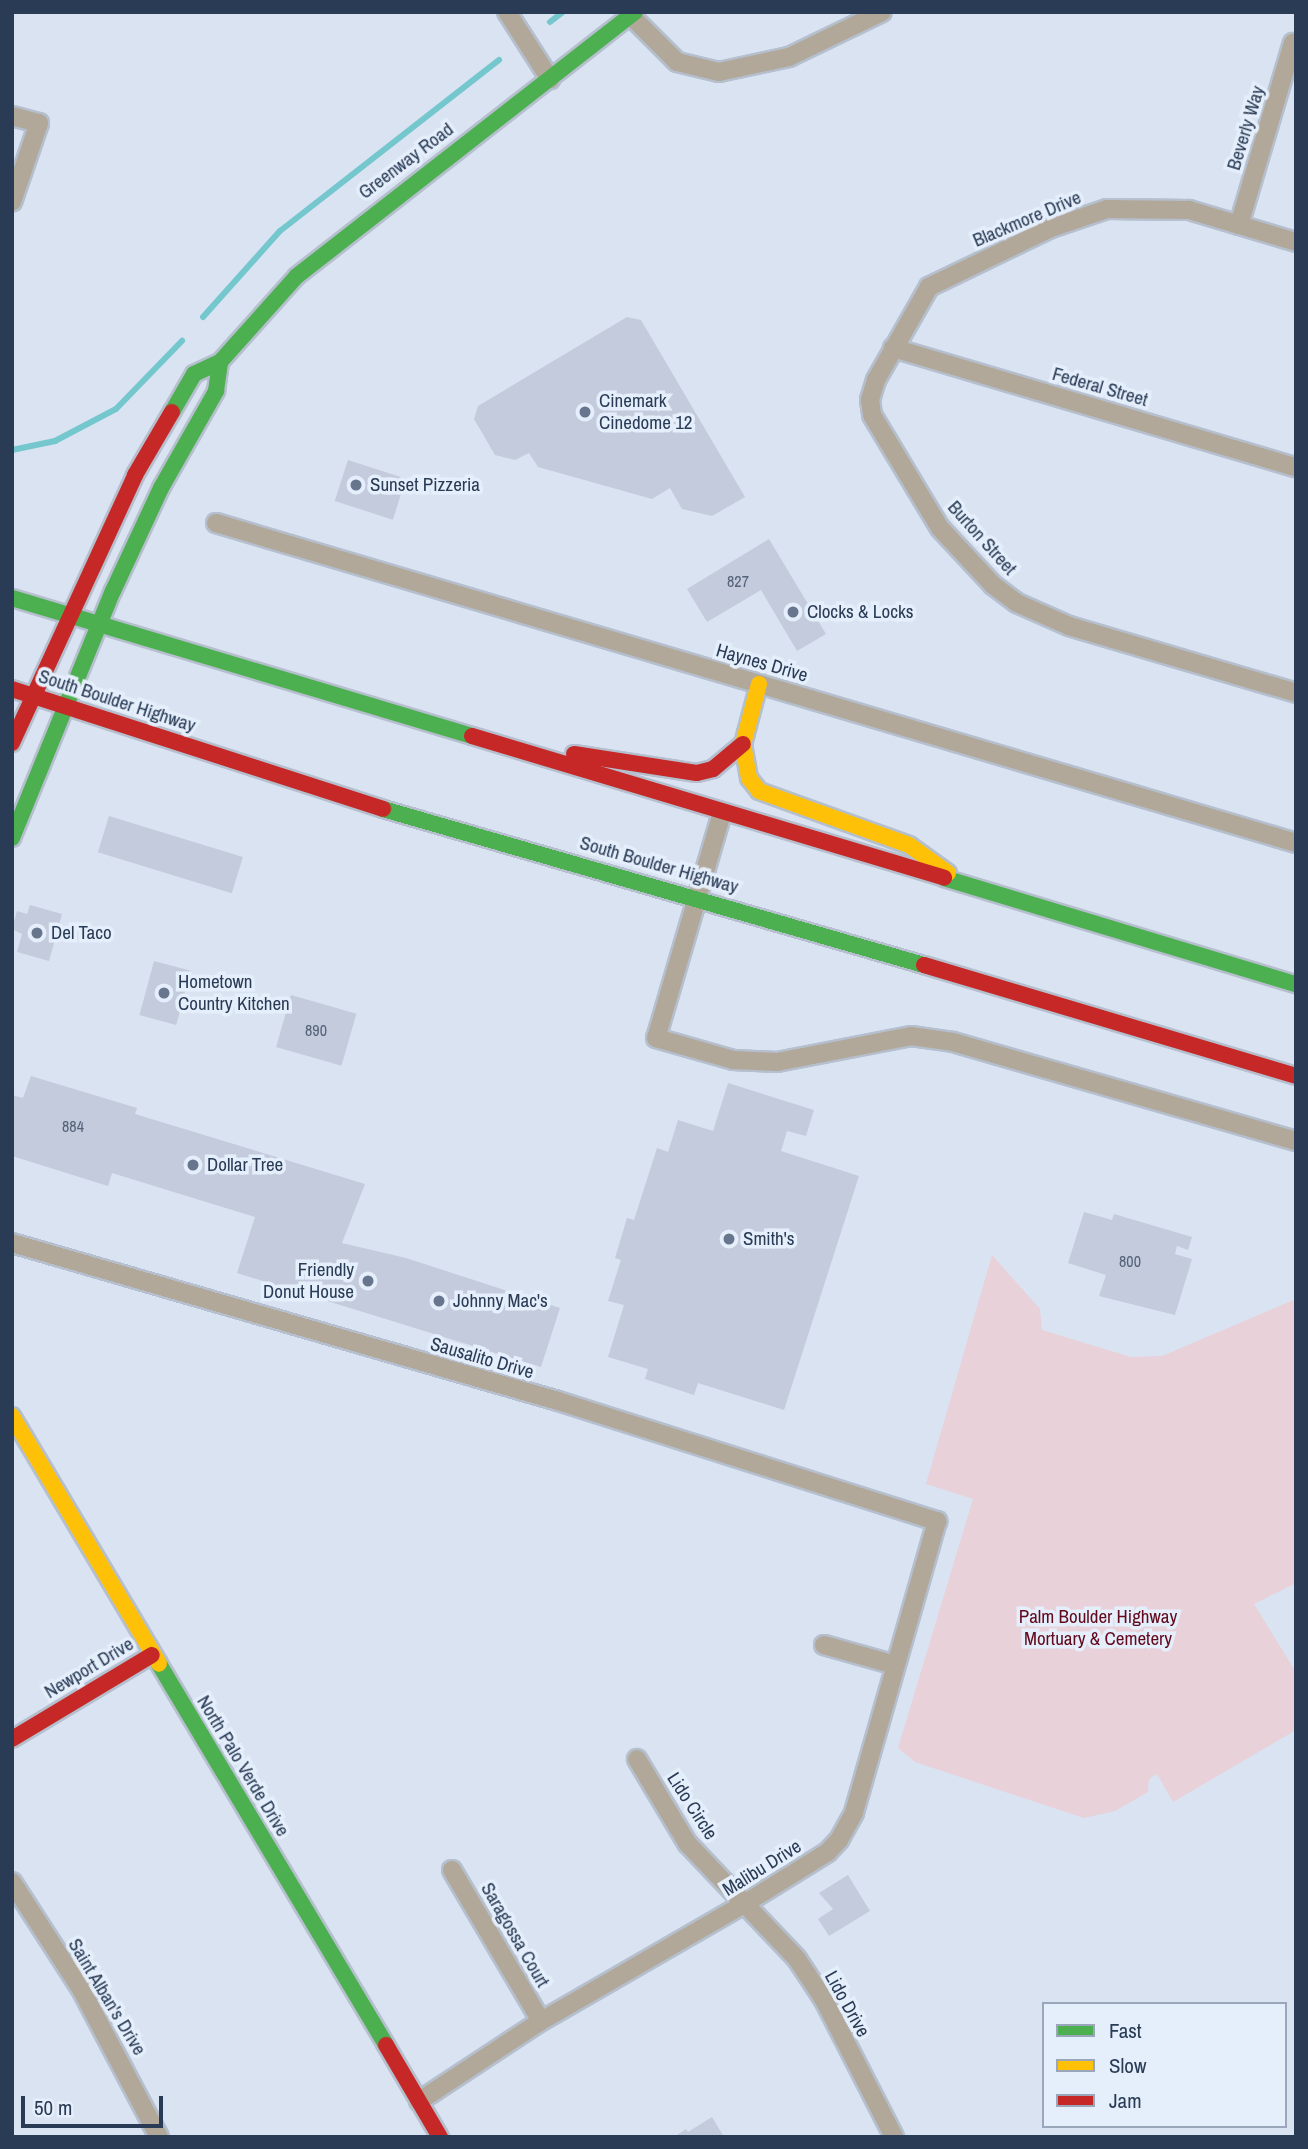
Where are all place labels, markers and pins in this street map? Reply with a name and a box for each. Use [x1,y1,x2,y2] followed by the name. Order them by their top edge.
[599,390,693,434] place label: Cinemark Cinedome 12
[577,404,593,420] marker: Cinemark Cinedome 12
[370,474,480,496] place label: Sunset Pizzeria
[348,477,364,493] marker: Sunset Pizzeria
[807,601,913,623] place label: Clocks & Locks
[785,604,801,620] marker: Clocks & Locks
[51,922,112,944] place label: Del Taco
[29,925,45,941] marker: Del Taco
[178,971,290,1015] place label: Hometown Country Kitchen
[156,985,172,1001] marker: Hometown Country Kitchen
[207,1154,283,1176] place label: Dollar Tree
[185,1157,201,1173] marker: Dollar Tree
[743,1228,794,1250] place label: Smith's
[721,1231,737,1247] marker: Smith's
[263,1259,354,1303] place label: Friendly Donut House
[360,1273,376,1289] marker: Friendly Donut House
[453,1290,548,1312] place label: Johnny Mac's
[431,1293,447,1309] marker: Johnny Mac's

